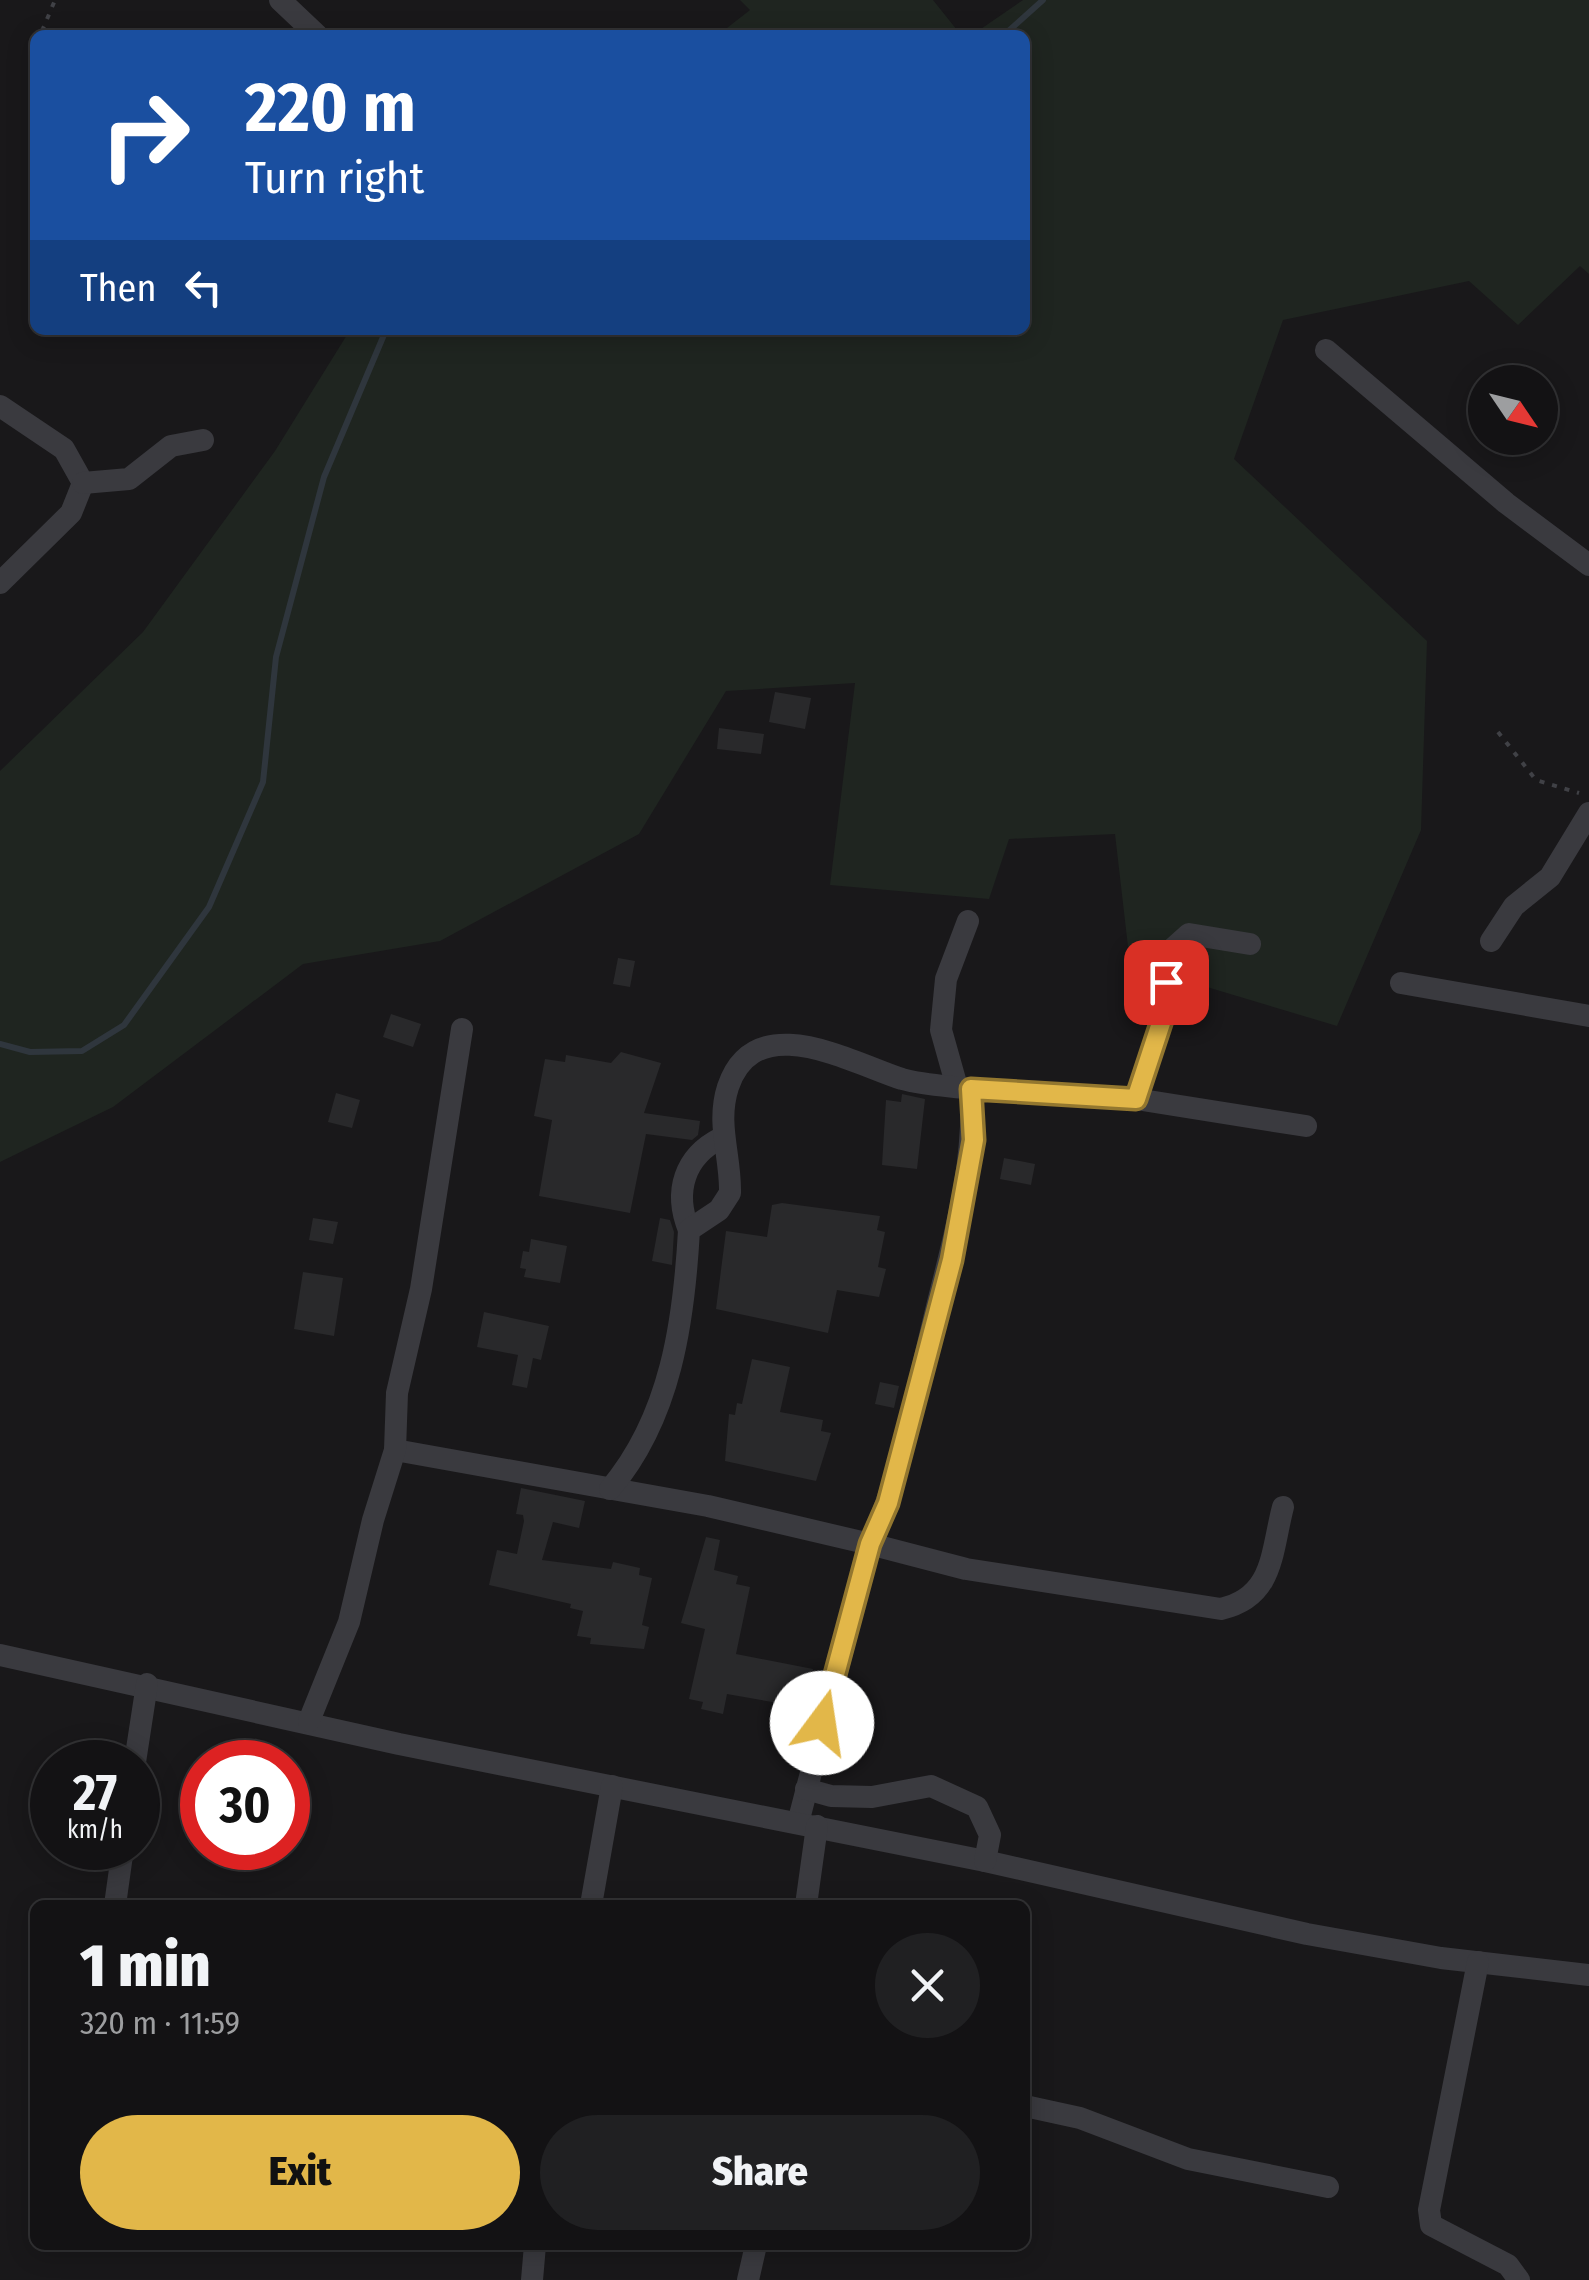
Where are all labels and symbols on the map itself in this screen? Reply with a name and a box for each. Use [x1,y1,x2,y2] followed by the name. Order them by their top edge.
[1468,365,1558,455] north arrow
[1124,940,1209,1025] pin
[770,1671,874,1775] position arrow
[180,1740,310,1870] speed limit sign: 30

